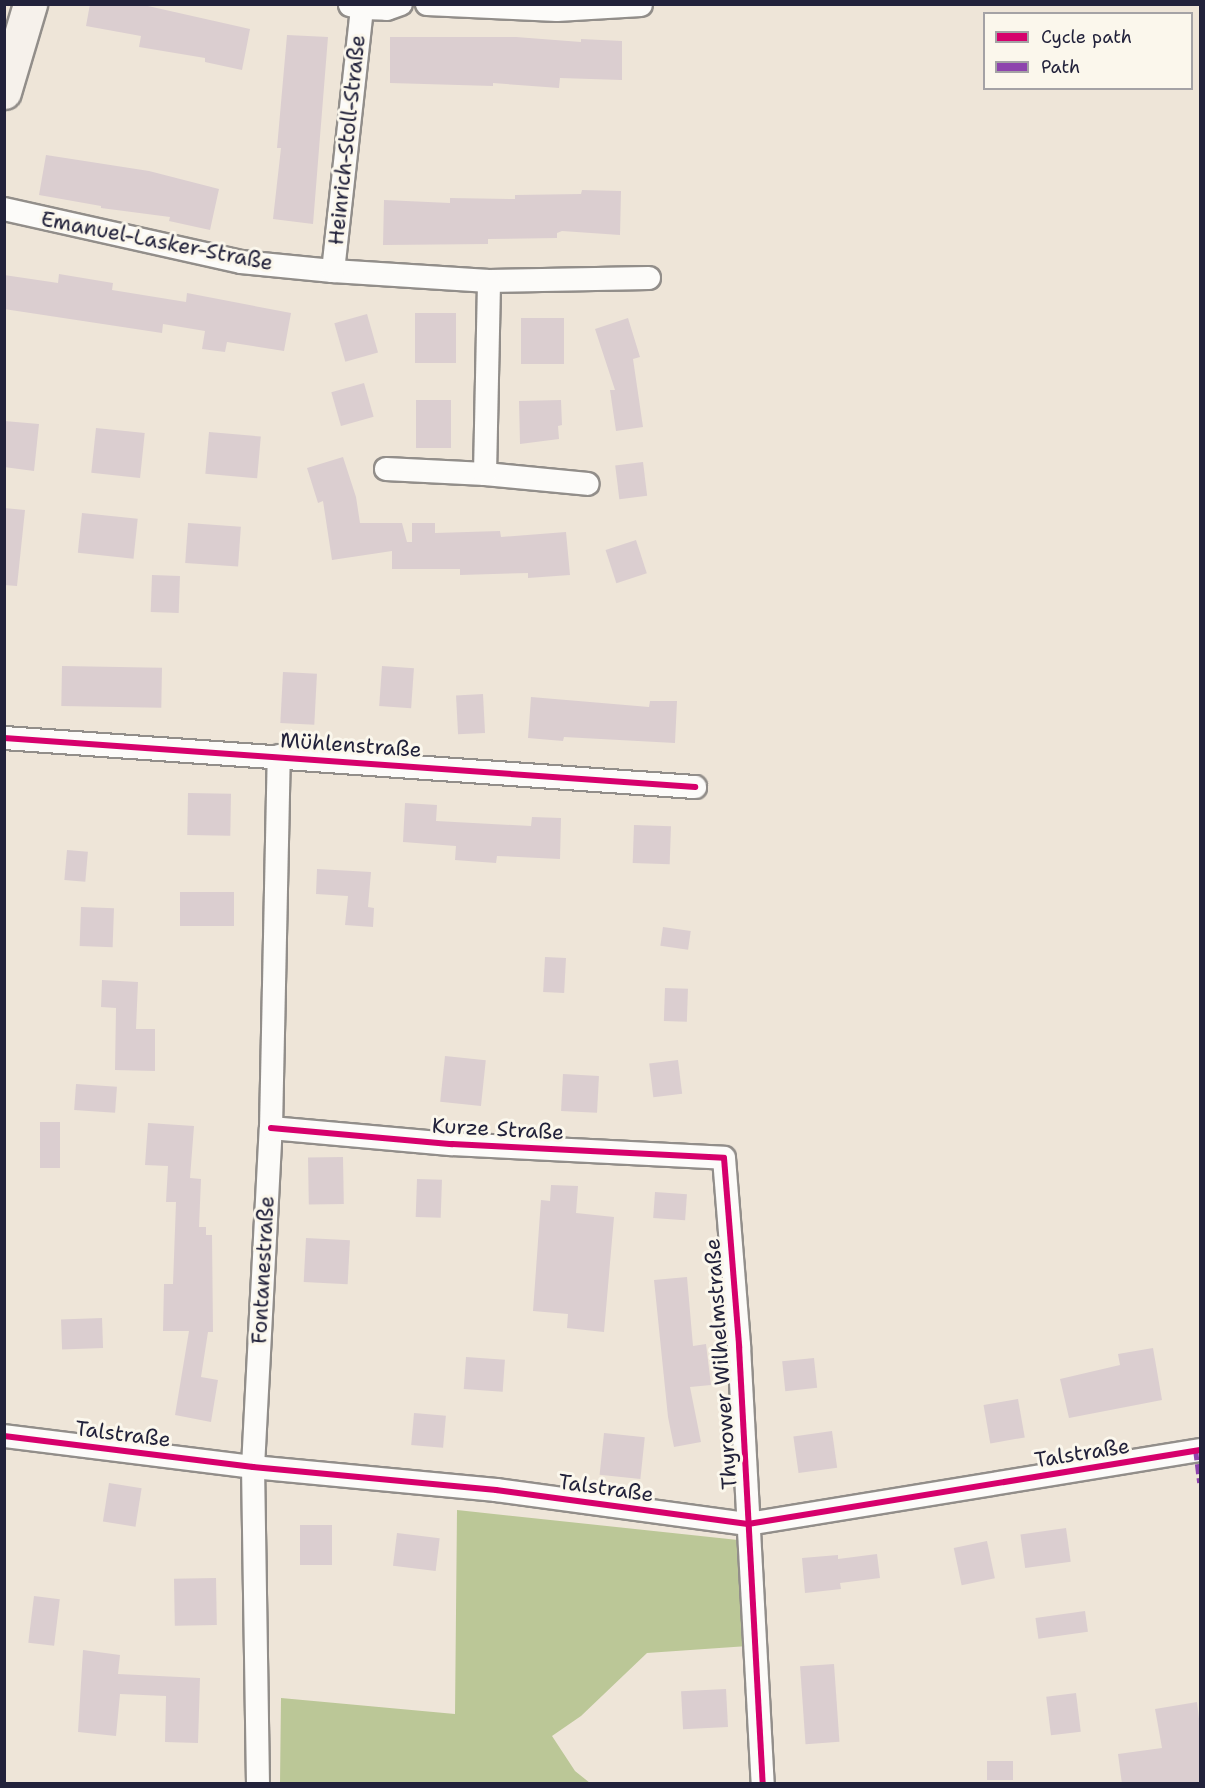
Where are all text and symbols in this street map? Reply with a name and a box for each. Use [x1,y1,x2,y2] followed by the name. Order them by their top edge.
[983,12,1193,90] legend
[1041,25,1132,49] text: Cycle path
[323,34,371,246] street label: Heinrich-Stoll-Straße
[1041,55,1080,79] text: Path
[39,206,275,276] street label: Emanuel-Lasker-Straße
[279,727,423,763] street label: Mühlenstraße
[431,1113,565,1145] street label: Kurze Straße
[247,1195,279,1345] street label: Fontanestraße
[700,1238,742,1490] street label: Thyrower Wilhelmstraße
[74,1416,172,1452] street label: Talstraße
[1033,1433,1131,1473] street label: Talstraße
[557,1469,655,1507] street label: Talstraße

